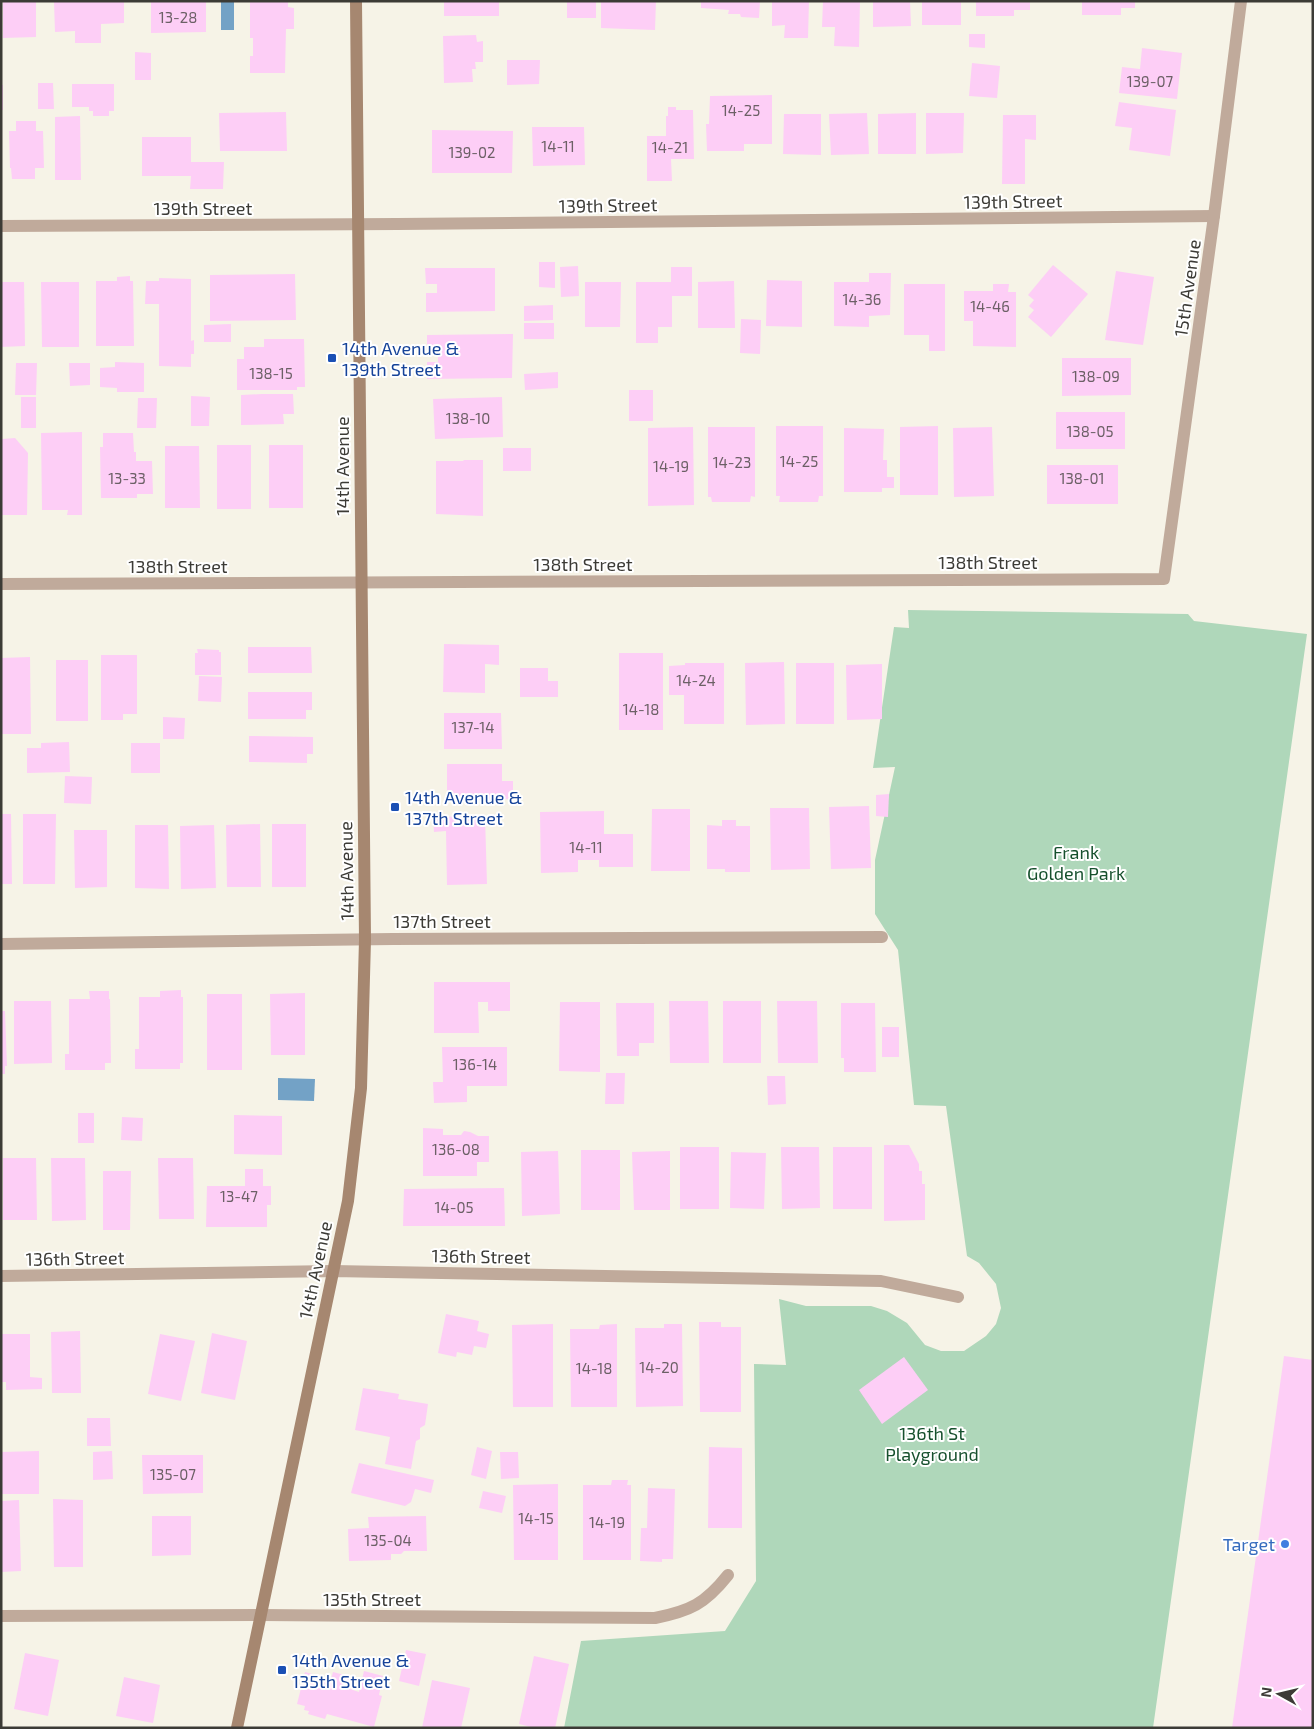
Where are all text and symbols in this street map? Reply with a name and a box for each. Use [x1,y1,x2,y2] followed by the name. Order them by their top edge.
[159,8,197,26] house number: 13-28
[1127,72,1173,90] house number: 139-07
[722,101,760,119] house number: 14-25
[541,137,575,155] house number: 14-11
[652,138,688,156] house number: 14-21
[448,143,496,161] house number: 139-02
[963,189,1063,213] street label: 139th Street
[558,193,658,217] street label: 139th Street
[154,197,253,219] street label: 139th Street
[1169,238,1205,338] street label: 15th Avenue
[843,290,881,308] house number: 14-36
[970,297,1010,315] house number: 14-46
[342,337,459,380] place label: 14th Avenue & 139th Street
[326,352,338,364] marker: 14th Avenue & 139th Street
[249,364,293,382] house number: 138-15
[1072,367,1120,385] house number: 138-09
[446,409,490,427] house number: 138-10
[331,416,353,516] street label: 14th Avenue
[1066,422,1114,440] house number: 138-05
[780,452,818,470] house number: 14-25
[713,453,751,471] house number: 14-23
[653,457,689,475] house number: 14-19
[108,469,146,487] house number: 13-33
[1059,469,1105,487] house number: 138-01
[938,551,1038,573] street label: 138th Street
[533,553,633,575] street label: 138th Street
[128,555,228,577] street label: 138th Street
[676,671,716,689] house number: 14-24
[623,700,659,718] house number: 14-18
[451,718,495,736] house number: 137-14
[405,786,522,829] place label: 14th Avenue & 137th Street
[389,801,401,813] marker: 14th Avenue & 137th Street
[334,821,358,921] street label: 14th Avenue
[569,838,603,856] house number: 14-11
[1027,841,1125,884] park label: Frank Golden Park
[393,910,491,932] street label: 137th Street
[453,1055,497,1073] house number: 136-14
[432,1140,480,1158] house number: 136-08
[220,1187,258,1205] house number: 13-47
[434,1198,474,1216] house number: 14-05
[294,1219,336,1321] street label: 14th Avenue
[431,1244,531,1268] street label: 136th Street
[25,1246,125,1270] street label: 136th Street
[639,1358,679,1376] house number: 14-20
[576,1359,612,1377] house number: 14-18
[885,1422,979,1465] park label: 136th St Playground
[150,1465,196,1483] house number: 135-07
[518,1509,554,1527] house number: 14-15
[589,1513,625,1531] house number: 14-19
[364,1531,412,1549] house number: 135-04
[1223,1533,1275,1555] place label: Target
[1279,1538,1291,1550] marker: Target
[323,1588,421,1610] street label: 135th Street
[292,1649,409,1692] place label: 14th Avenue & 135th Street
[276,1664,288,1676] marker: 14th Avenue & 135th Street
[1254,1669,1304,1719] north arrow
[1257,1686,1275,1698] text: N

